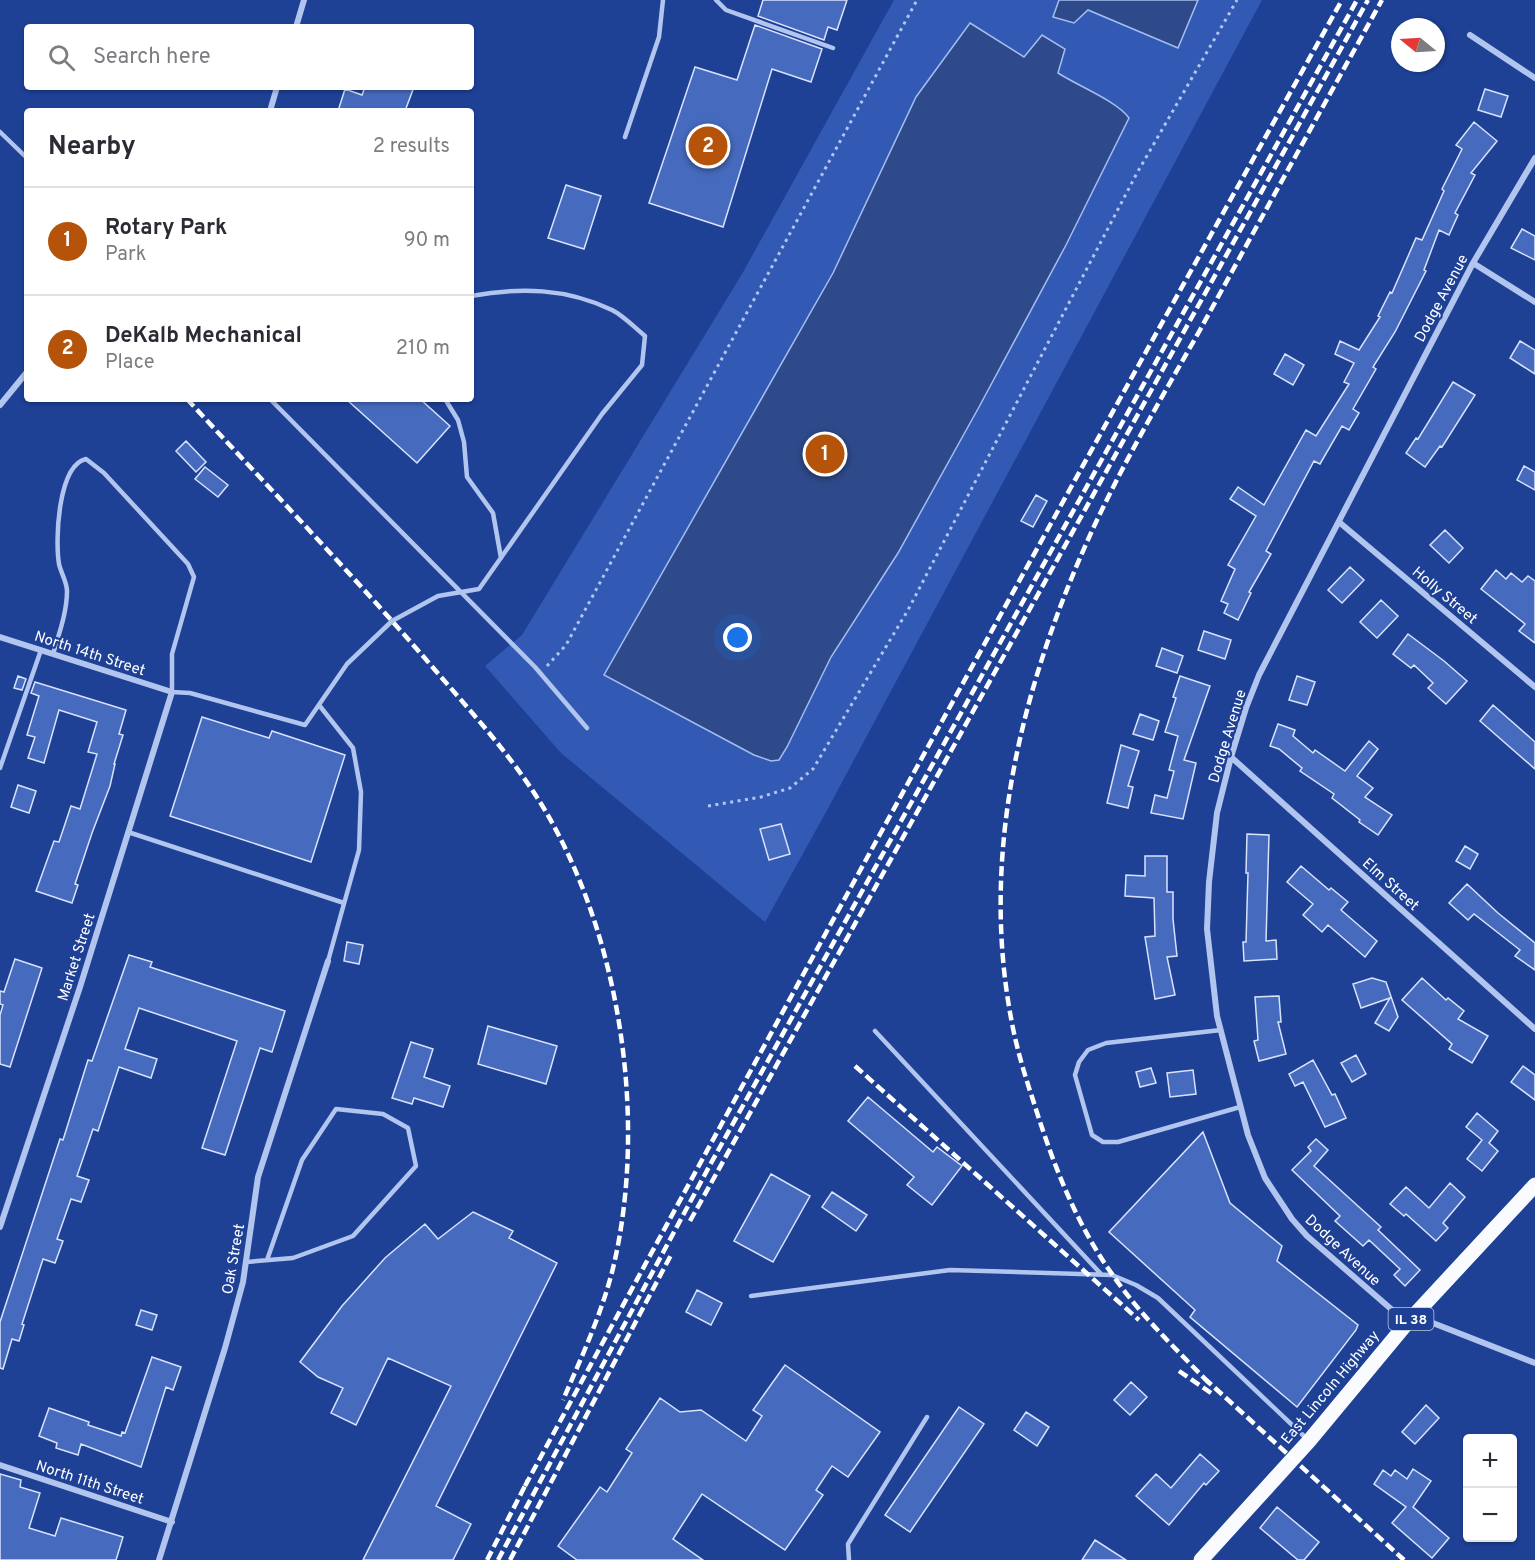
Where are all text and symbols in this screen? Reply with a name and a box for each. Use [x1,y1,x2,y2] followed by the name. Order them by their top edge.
[1391,18,1445,72] north arrow
[24,24,474,90] search box
[45,41,78,74] icon: search
[93,44,211,71] text: Search here
[688,124,728,168] pin: 2
[48,131,136,164] text: Nearby
[373,134,450,160] text: 2 results
[105,215,227,242] text: Rotary Park
[64,228,72,254] text: 1
[404,228,450,254] text: 90 m
[105,242,146,268] text: Park
[1411,252,1473,346] street label: Dodge Avenue
[105,323,302,350] text: DeKalb Mechanical
[61,336,74,362] text: 2
[396,336,450,362] text: 210 m
[105,350,155,376] text: Place
[806,432,844,476] pin: 1
[1407,563,1481,629] street label: Holly Street
[723,623,752,652] your location
[32,628,147,681] street label: North 14th Street
[1205,687,1252,785] street label: Dodge Avenue
[1357,854,1423,916] street label: Elm Street
[54,911,101,1004] street label: Market Street
[1300,1211,1384,1291] street label: Dodge Avenue
[219,1222,250,1296] street label: Oak Street
[1388,1308,1434,1330] road number: IL 38
[1278,1327,1384,1449] street label: East Lincoln Highway
[1463,1434,1517,1542] map controls
[1463,1434,1517,1488] button: +
[33,1457,146,1510] street label: North 11th Street
[1463,1488,1517,1542] button: −

